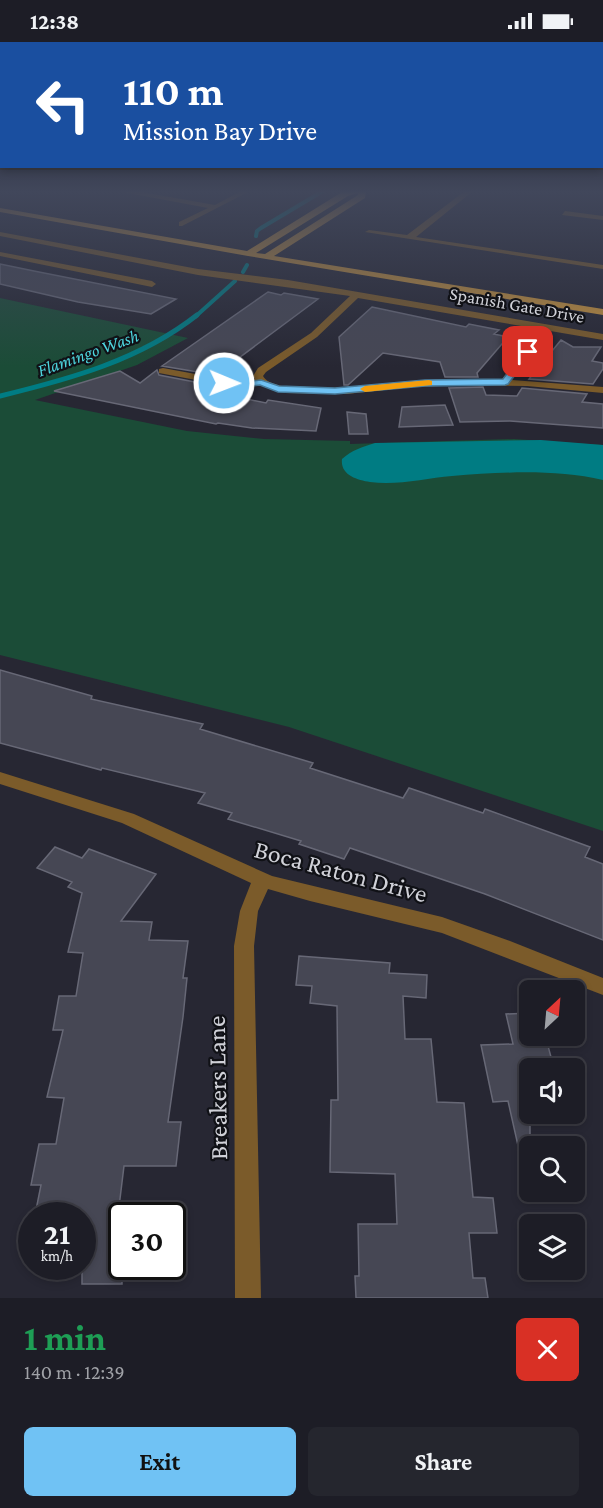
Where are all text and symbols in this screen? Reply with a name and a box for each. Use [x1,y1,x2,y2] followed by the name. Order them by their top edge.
[30,9,79,34] text: 12:38
[24,66,102,144] icon: left
[123,67,224,114] text: 110 m
[123,116,317,146] text: Mission Bay Drive
[448,283,586,327] street label: Spanish Gate Drive
[35,325,142,381] water label: Flamingo Wash
[502,326,553,377] pin
[511,335,544,368] icon: arrive
[192,351,256,415] position arrow
[251,834,430,908] street label: Boca Raton Drive
[519,980,585,1046] north arrow
[519,980,585,1280] map controls
[202,1015,233,1161] street label: Breakers Lane
[519,1058,585,1124] button: sound
[519,1136,585,1202] button: search
[108,1202,186,1280] speed limit sign: 30
[519,1214,585,1280] button: layers
[44,1217,70,1250] text: 21
[41,1248,73,1264] text: km/h
[24,1318,106,1358] text: 1 min
[516,1318,579,1381] button: close
[24,1361,125,1383] text: 140 m · 12:39
[24,1427,296,1496] button: Exit
[308,1427,579,1496] button: Share

